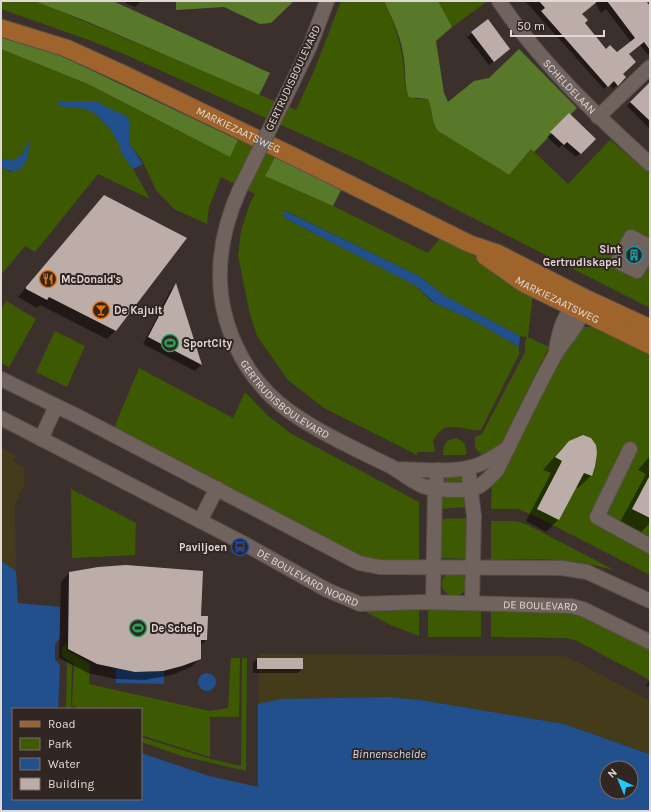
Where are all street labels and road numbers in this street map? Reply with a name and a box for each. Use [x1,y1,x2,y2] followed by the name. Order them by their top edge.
[263,23,323,133] street label: GERTRUDISBOULEVARD
[540,56,599,117] street label: SCHELDELAAN
[194,104,283,156] street label: MARKIEZAATSWEG
[513,273,602,326] street label: MARKIEZAATSWEG
[238,357,332,441] street label: GERTRUDISBOULEVARD
[255,546,361,609] street label: DE BOULEVARD NOORD
[503,598,579,614] street label: DE BOULEVARD

